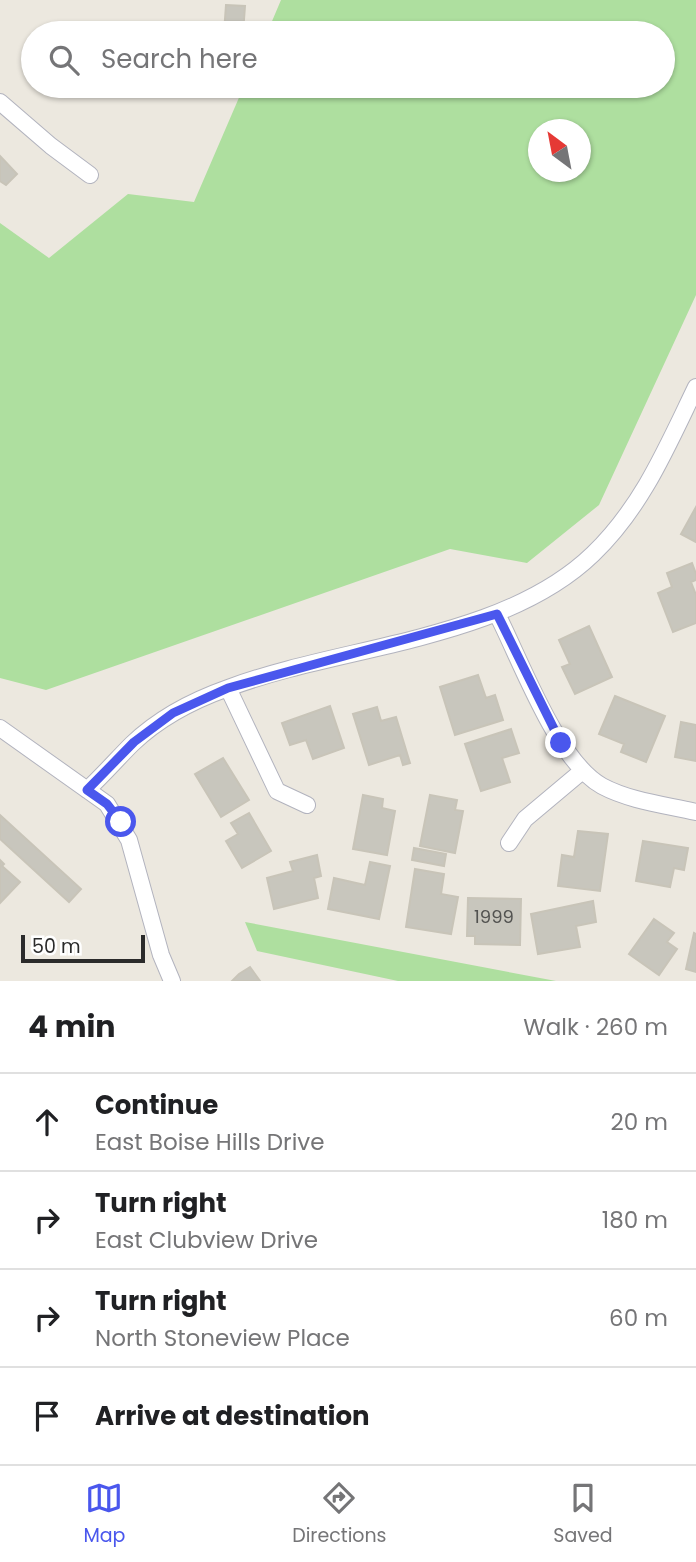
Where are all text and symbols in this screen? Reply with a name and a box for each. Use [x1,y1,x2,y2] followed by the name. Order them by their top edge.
[21,21,675,98] search box
[45,41,83,79] icon: search
[101,41,258,77] text: Search here
[528,119,591,182] north arrow
[545,727,576,758] route end
[105,806,136,837] route start
[474,904,514,929] house number: 1999
[21,932,145,964] scale bar
[32,933,81,960] text: 50 m
[28,1005,116,1048] text: 4 min
[523,1011,668,1043] text: Walk · 260 m
[95,1087,218,1123] text: Continue
[28,1103,66,1141] icon: ahead
[610,1106,668,1138] text: 20 m
[95,1126,324,1158] text: East Boise Hills Drive
[95,1185,227,1221] text: Turn right
[28,1201,66,1239] icon: right
[602,1204,668,1236] text: 180 m
[95,1224,318,1256] text: East Clubview Drive
[95,1283,227,1319] text: Turn right
[28,1299,66,1337] icon: right
[609,1302,668,1334] text: 60 m
[95,1322,350,1354] text: North Stoneview Place
[28,1397,66,1435] icon: arrive
[95,1398,370,1434] text: Arrive at destination
[83,1479,125,1550] tab: Map
[292,1479,387,1550] tab: Directions
[553,1479,613,1550] tab: Saved

